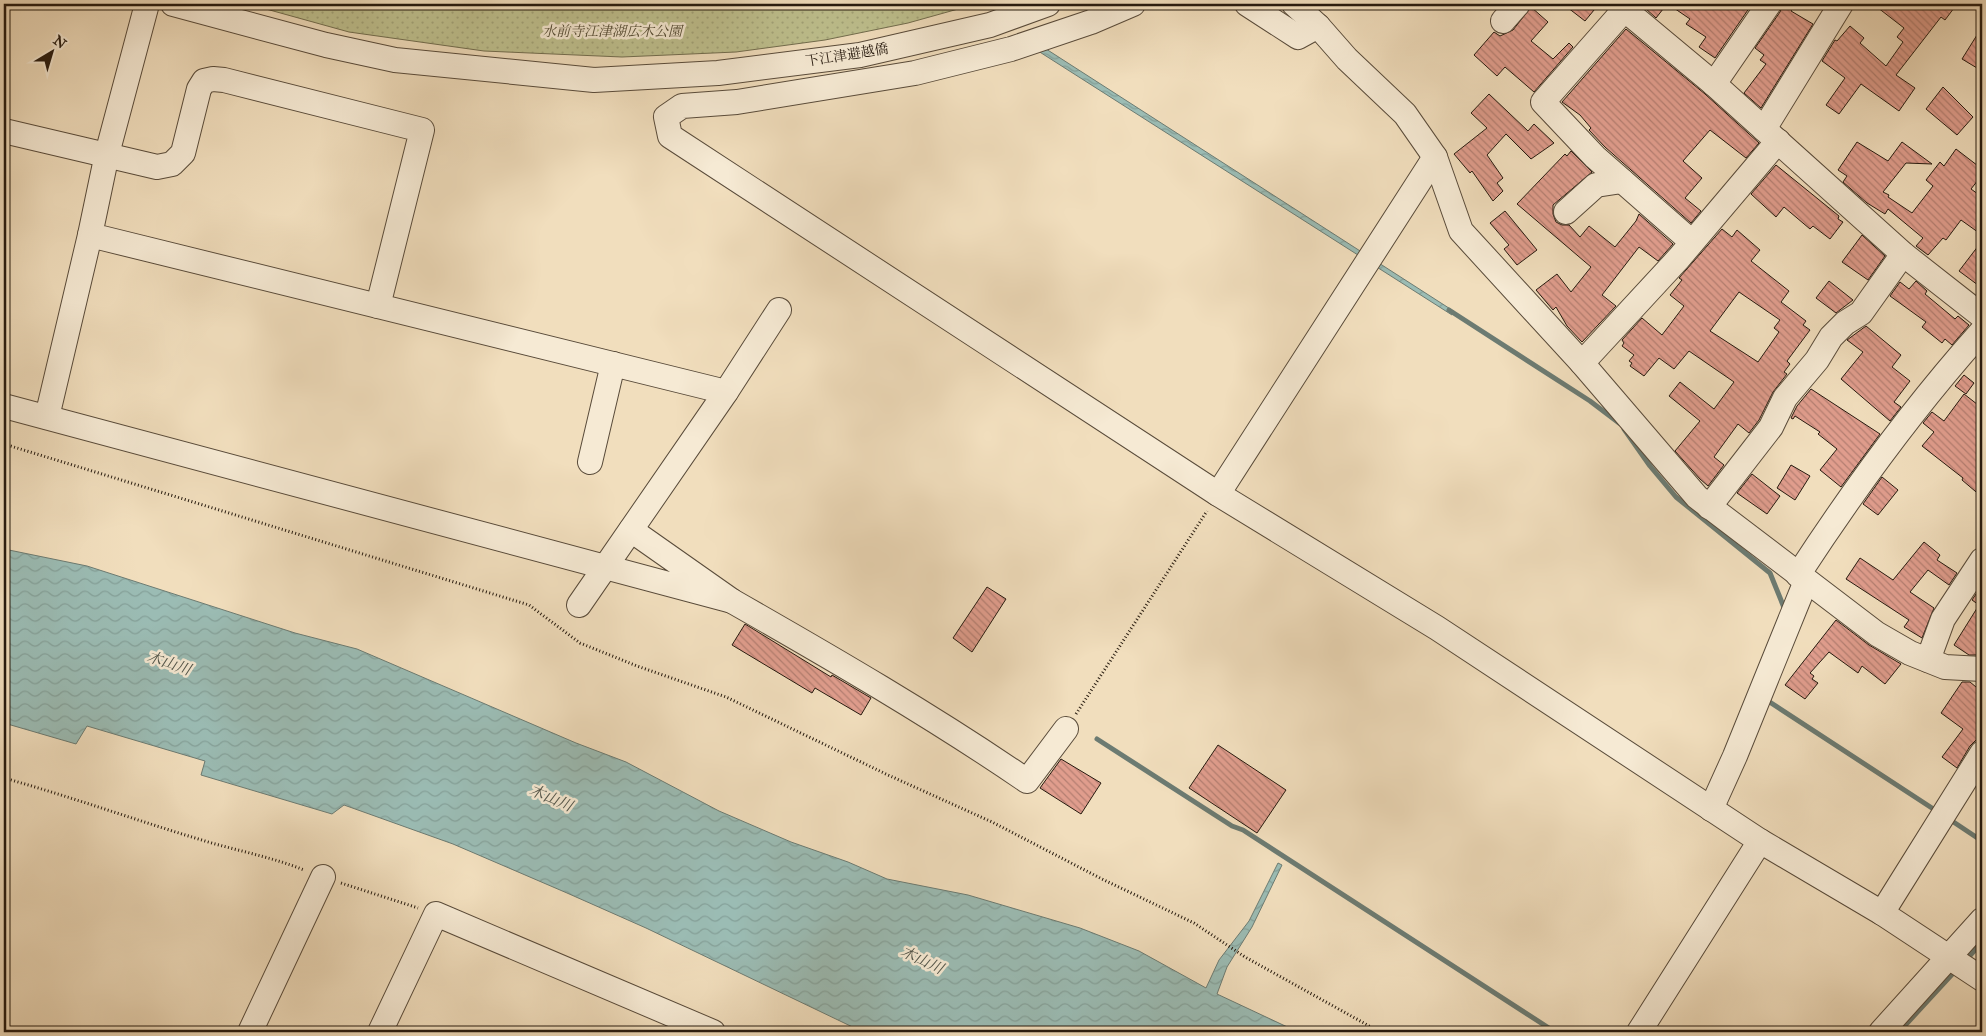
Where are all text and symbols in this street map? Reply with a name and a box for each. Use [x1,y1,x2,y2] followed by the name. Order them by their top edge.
[542,23,684,40] park label: 水前寺江津湖広木公園
[28,28,78,78] north arrow
[50,32,70,53] text: N
[804,40,890,70] street label: 下江津避越僑
[145,647,195,679] water label: 木山川
[527,781,577,816] water label: 木山川
[898,942,948,979] water label: 木山川

